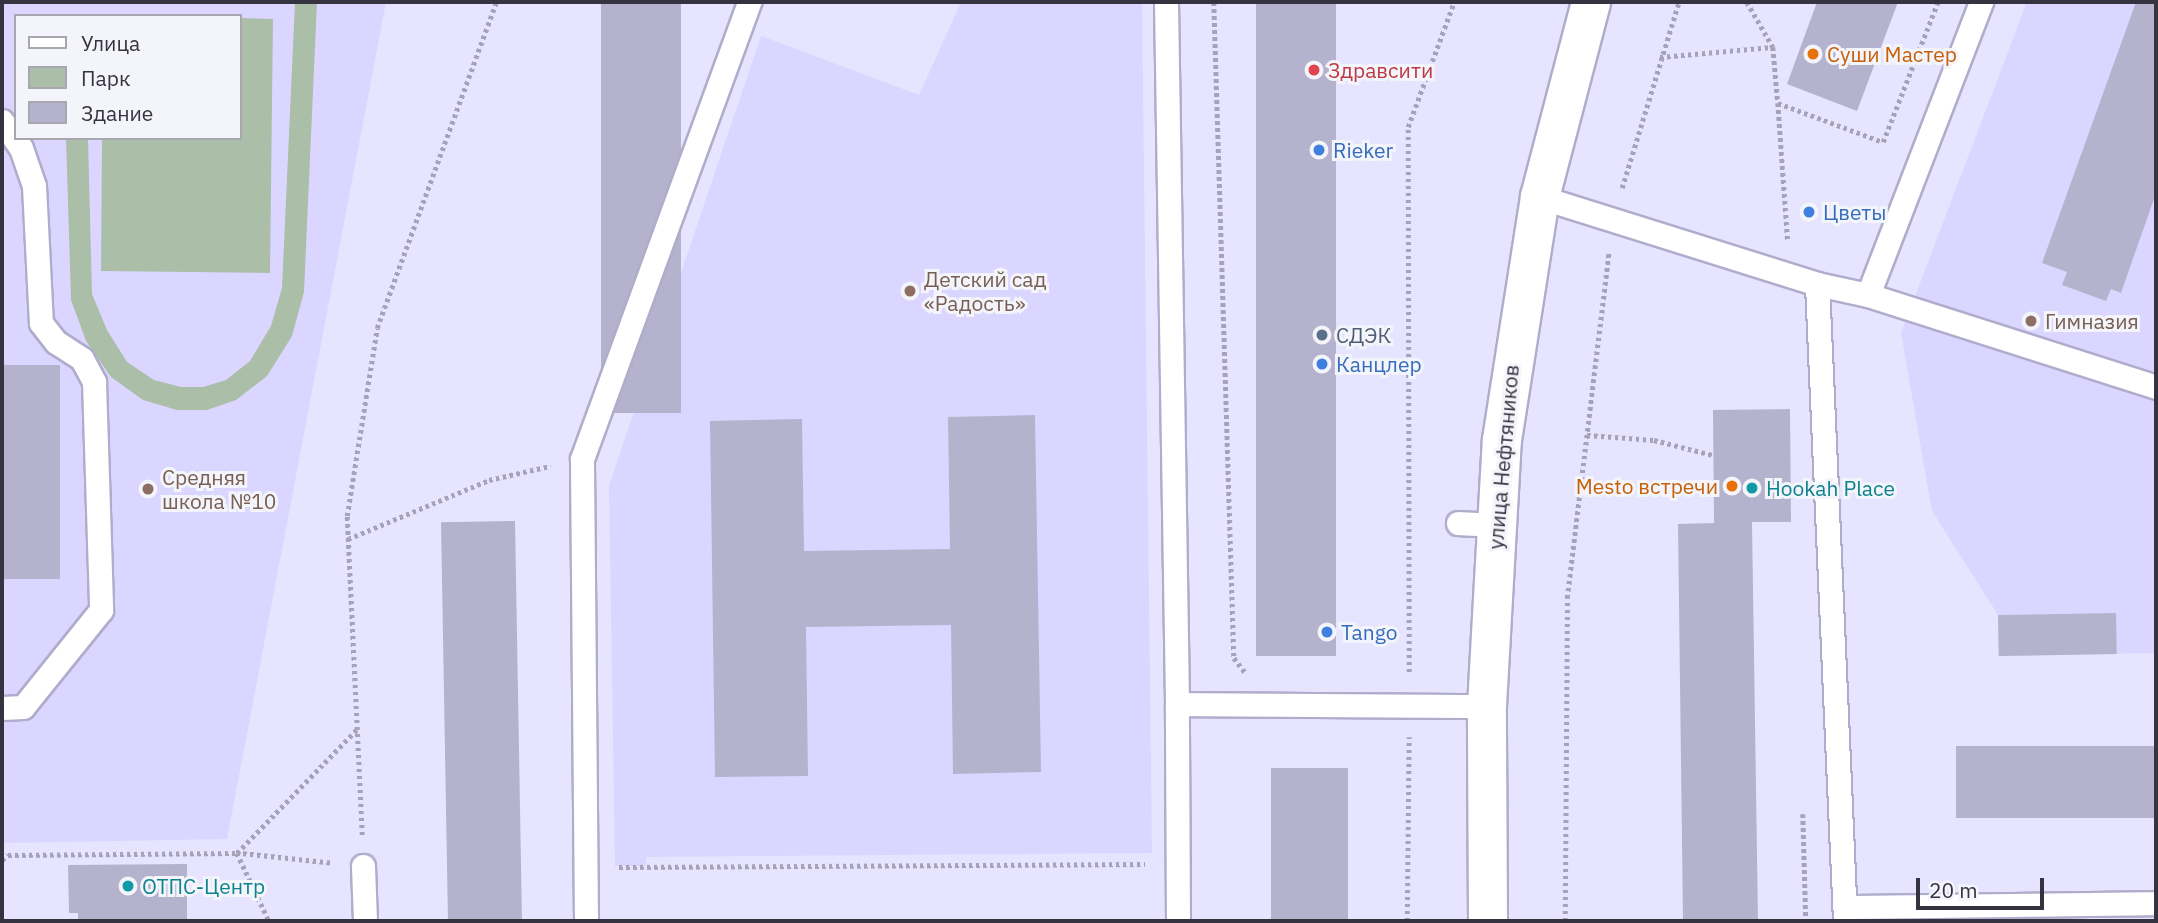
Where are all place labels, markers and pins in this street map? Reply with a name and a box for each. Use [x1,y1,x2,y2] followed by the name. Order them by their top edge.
[1827,41,1957,67] place label: Суши Мастер
[1805,46,1821,62] marker: Суши Мастер
[1328,57,1433,83] place label: Здравсити
[1306,62,1322,78] marker: Здравсити
[1333,137,1393,163] place label: Rieker
[1311,142,1327,158] marker: Rieker
[1823,199,1886,225] place label: Цветы
[1801,204,1817,220] marker: Цветы
[924,266,1047,316] place label: Детский сад «Радость»
[902,283,918,299] marker: Детский сад «Радость»
[2045,308,2139,334] place label: Гимназия
[2023,313,2039,329] marker: Гимназия
[1336,322,1391,348] place label: СДЭК
[1314,327,1330,343] marker: СДЭК
[1336,351,1422,377] place label: Канцлер
[1314,356,1330,372] marker: Канцлер
[162,464,276,514] place label: Средняя школа №10
[1576,473,1718,499] place label: Mesto встречи
[1766,475,1895,501] place label: Hookah Place
[1724,478,1740,494] marker: Mesto встречи
[1744,480,1760,496] marker: Hookah Place
[140,481,156,497] marker: Средняя школа №10
[1341,619,1397,645] place label: Tango
[1319,624,1335,640] marker: Tango
[142,873,265,899] place label: ОТПС-Центр
[120,878,136,894] marker: ОТПС-Центр

